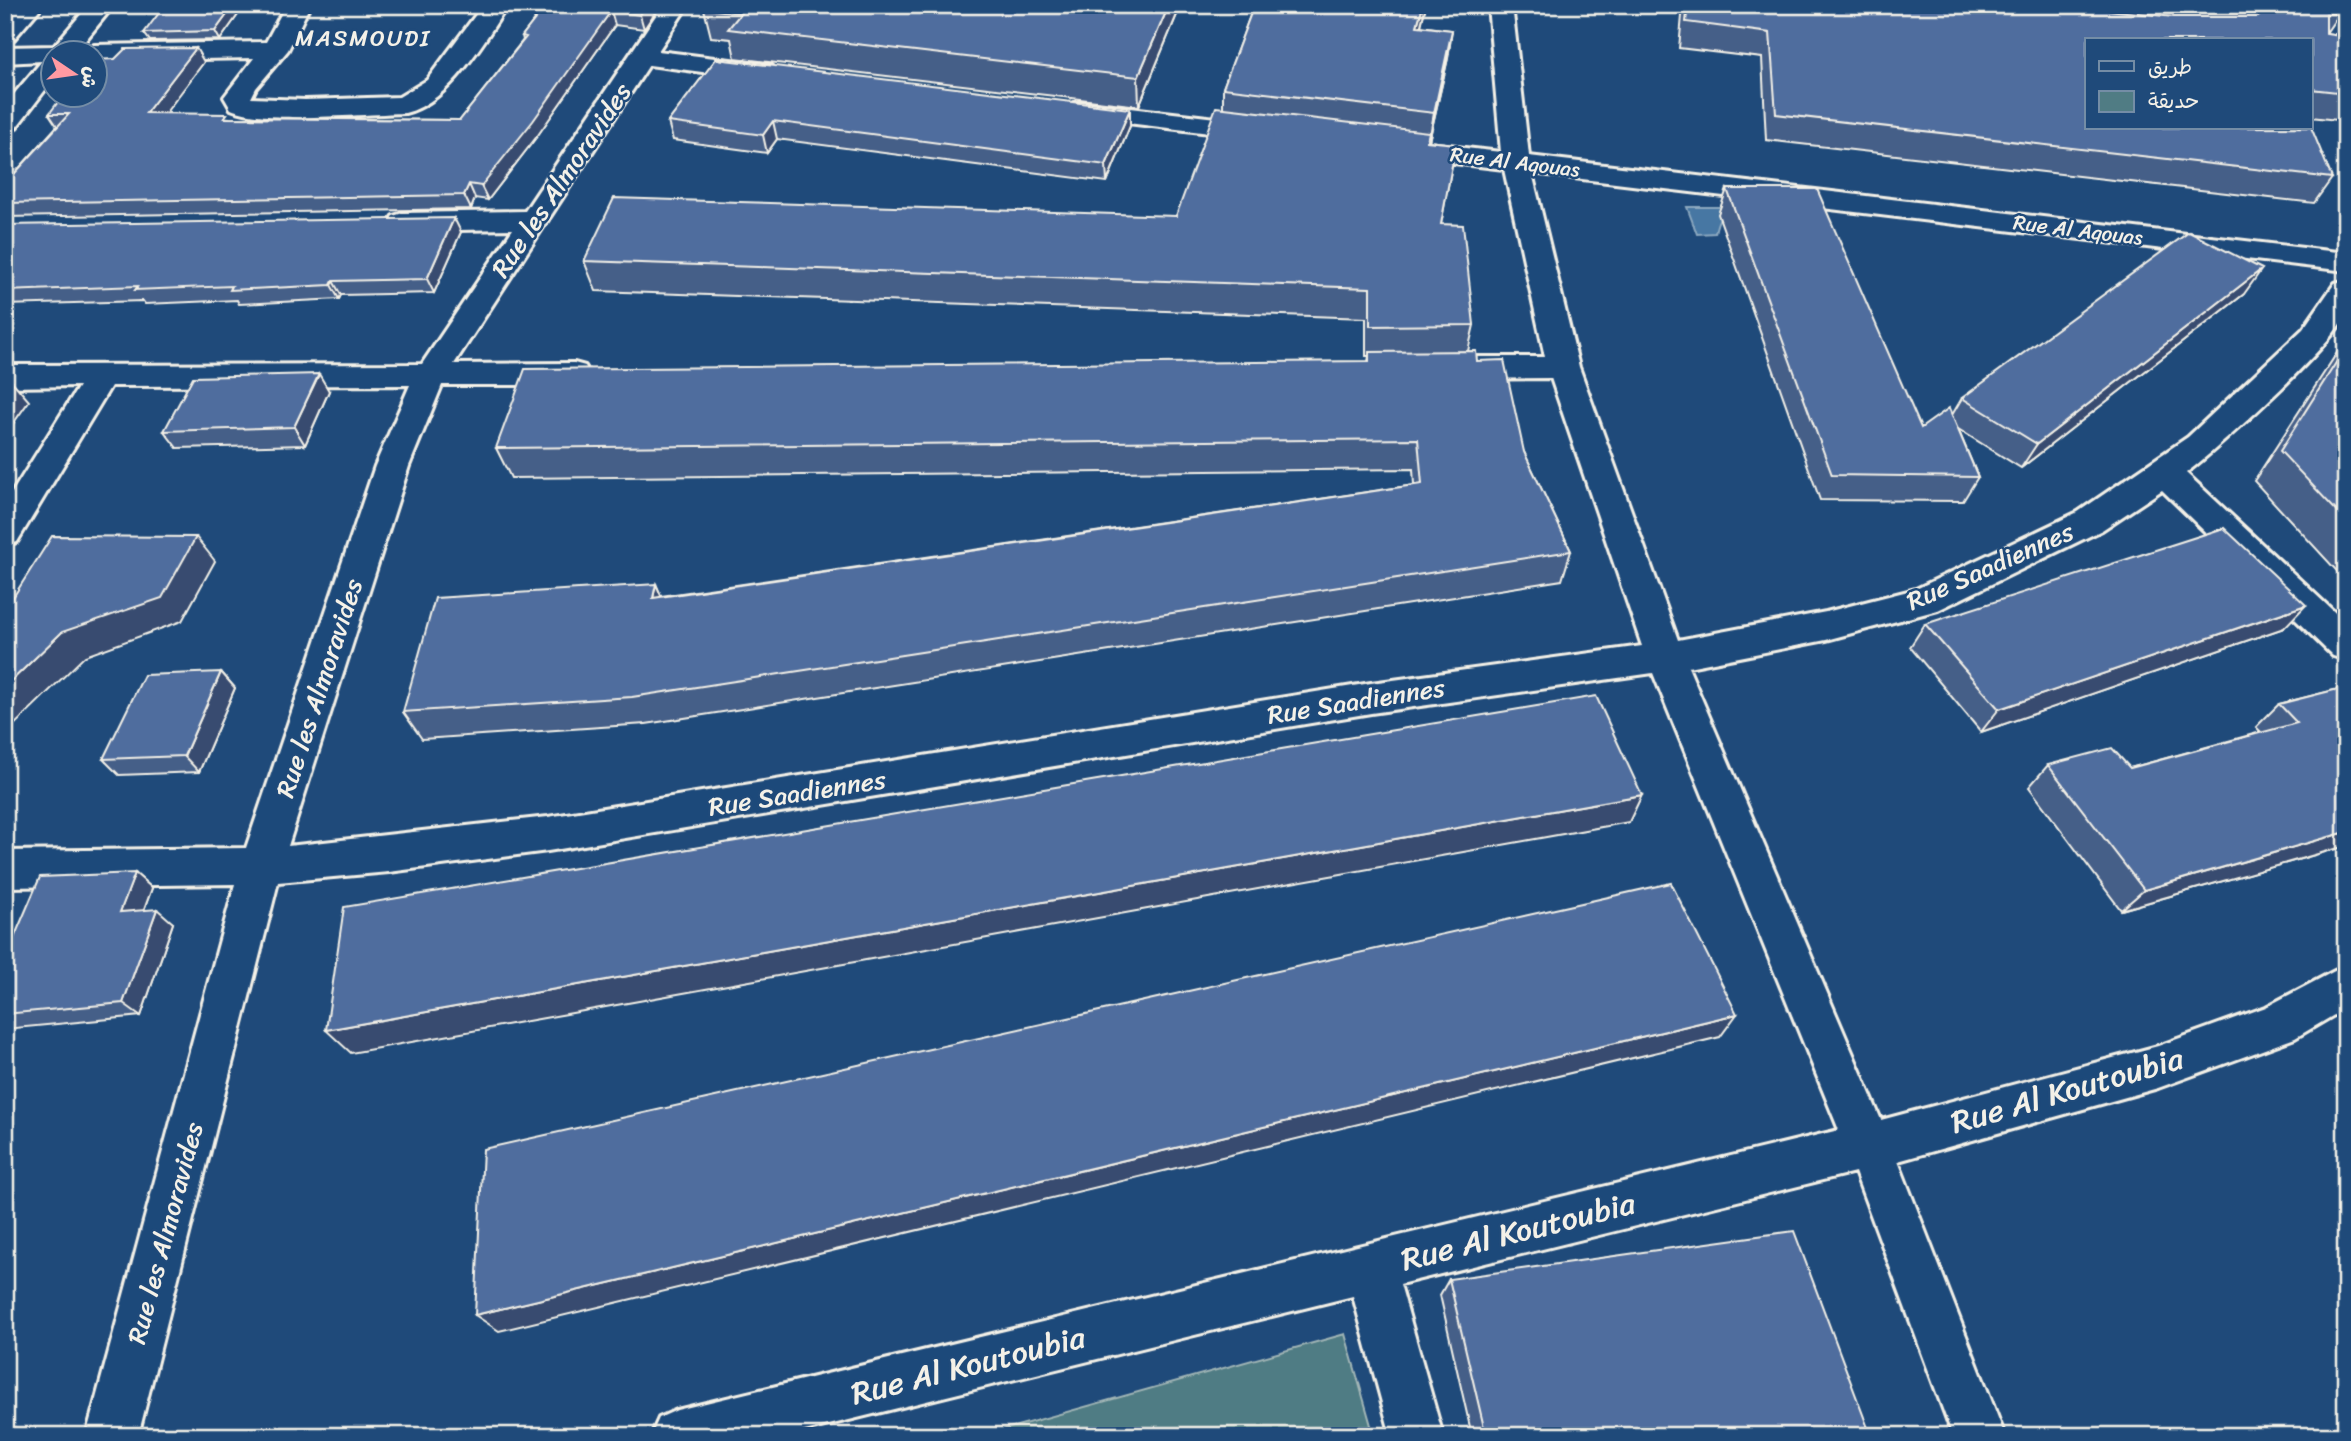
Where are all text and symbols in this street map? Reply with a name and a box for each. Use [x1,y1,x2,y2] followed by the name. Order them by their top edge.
[295,18,431,59] district label: MASMOUDI
[38,38,108,108] north arrow
[2085,38,2312,130] legend
[2148,48,2192,86] text: طريق
[72,64,109,92] text: ش
[478,73,644,287] street label: Rue les Almoravides
[2148,82,2199,120] text: حديقة
[1448,135,1582,189] street label: Rue Al Aqouas
[2011,203,2145,257] street label: Rue Al Aqouas
[1899,508,2082,623] street label: Rue Saadiennes
[262,572,376,804] street label: Rue les Almoravides
[1264,664,1449,738] street label: Rue Saadiennes
[705,756,890,830] street label: Rue Saadiennes
[1944,1030,2191,1151] street label: Rue Al Koutoubia
[113,1117,217,1349] street label: Rue les Almoravides
[1395,1175,1642,1288] street label: Rue Al Koutoubia
[845,1309,1092,1422] street label: Rue Al Koutoubia

